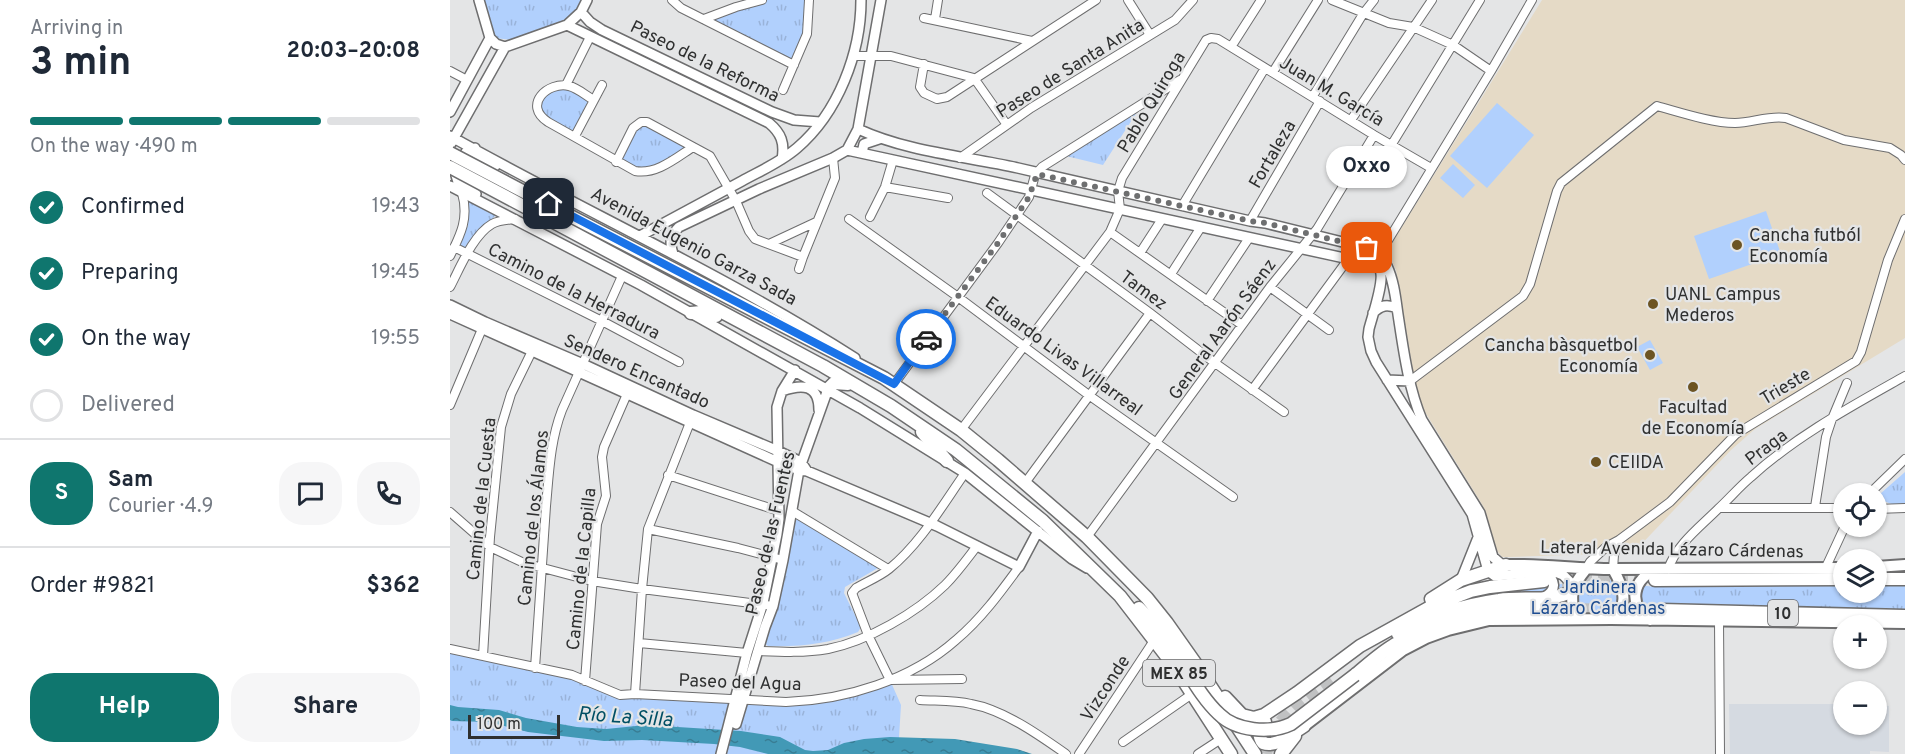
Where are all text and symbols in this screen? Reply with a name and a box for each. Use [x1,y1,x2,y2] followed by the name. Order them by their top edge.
[993,14,1149,124] street label: Paseo de Santa Anita
[30,16,123,42] text: Arriving in
[626,16,783,109] street label: Paseo de la Reforma
[287,38,420,65] text: 20:03–20:08
[30,40,131,89] text: 3 min
[1113,48,1192,158] street label: Pablo Quiroga
[1275,52,1388,133] street label: Juan M. García
[1245,117,1302,193] street label: Fortaleza
[30,134,198,160] text: On the way · 490 m
[1326,146,1408,188] callout: Oxxo
[1342,154,1391,180] text: Oxxo
[523,178,574,229] pin
[586,183,800,312] street label: Avenida Eugenio Garza Sada
[532,187,565,220] icon: home
[30,191,63,224] icon: check
[81,194,185,221] text: Confirmed
[372,194,420,220] text: 19:43
[1341,222,1392,273] pin
[1749,225,1861,269] place label: Cancha futból Economía
[1350,231,1383,264] icon: bag
[1730,238,1744,252] marker: Cancha futból Economía
[483,239,663,346] street label: Camino de la Herradura
[1164,255,1282,405] street label: General Aarón Sáenz
[30,257,63,290] icon: check
[81,260,179,287] text: Preparing
[371,260,420,286] text: 19:45
[1115,266,1171,316] street label: Tamez
[1665,284,1781,328] place label: UANL Campus Mederos
[980,292,1146,422] street label: Eduardo Livas Villarreal
[1646,297,1660,311] marker: UANL Campus Mederos
[896,309,956,369] courier
[30,323,63,356] icon: check
[910,323,943,356] icon: car
[81,326,191,353] text: On the way
[371,326,420,352] text: 19:55
[560,330,713,415] street label: Sendero Encantado
[1484,335,1638,379] place label: Cancha bàsquetbol Economía
[1643,348,1657,362] marker: Cancha bàsquetbol Economía
[1756,363,1815,411] street label: Trieste
[1686,380,1700,394] marker: Facultad de Economía
[81,392,175,419] text: Delivered
[1642,397,1744,441] place label: Facultad de Economía
[462,416,502,582] street label: Camino de la Cuesta
[1741,425,1793,472] street label: Praga
[512,429,555,607] street label: Camino de los Álamos
[741,449,802,618] street label: Paseo de las Fuentes
[1608,452,1664,475] place label: CEIIDA
[1589,455,1603,469] marker: CEIIDA
[279,462,342,525] button: chat
[357,462,420,525] button: phone
[108,467,153,494] text: Sam
[55,480,68,507] text: S
[1833,483,1887,735] map controls
[1833,483,1887,537] button: locate
[563,487,602,652] street label: Camino de la Capilla
[108,494,213,520] text: Courier · 4.9
[1540,537,1804,564] street label: Lateral Avenida Lázaro Cárdenas
[1833,549,1887,603] button: layers
[30,573,155,600] text: Order #9821
[367,573,420,600] text: $362
[1531,577,1665,621] park label: Jardinera Lázaro Cárdenas
[1768,600,1798,626] road number: 10
[1833,615,1887,669] button: +
[1076,651,1136,726] street label: Vizconde
[1143,660,1215,686] road number: MEX 85
[678,670,802,697] street label: Paseo del Agua
[30,673,219,742] button: Help
[231,673,420,742] button: Share
[1833,681,1887,735] button: −
[576,702,674,734] water label: Río La Silla
[468,712,560,740] scale bar
[477,715,521,735] text: 100 m

